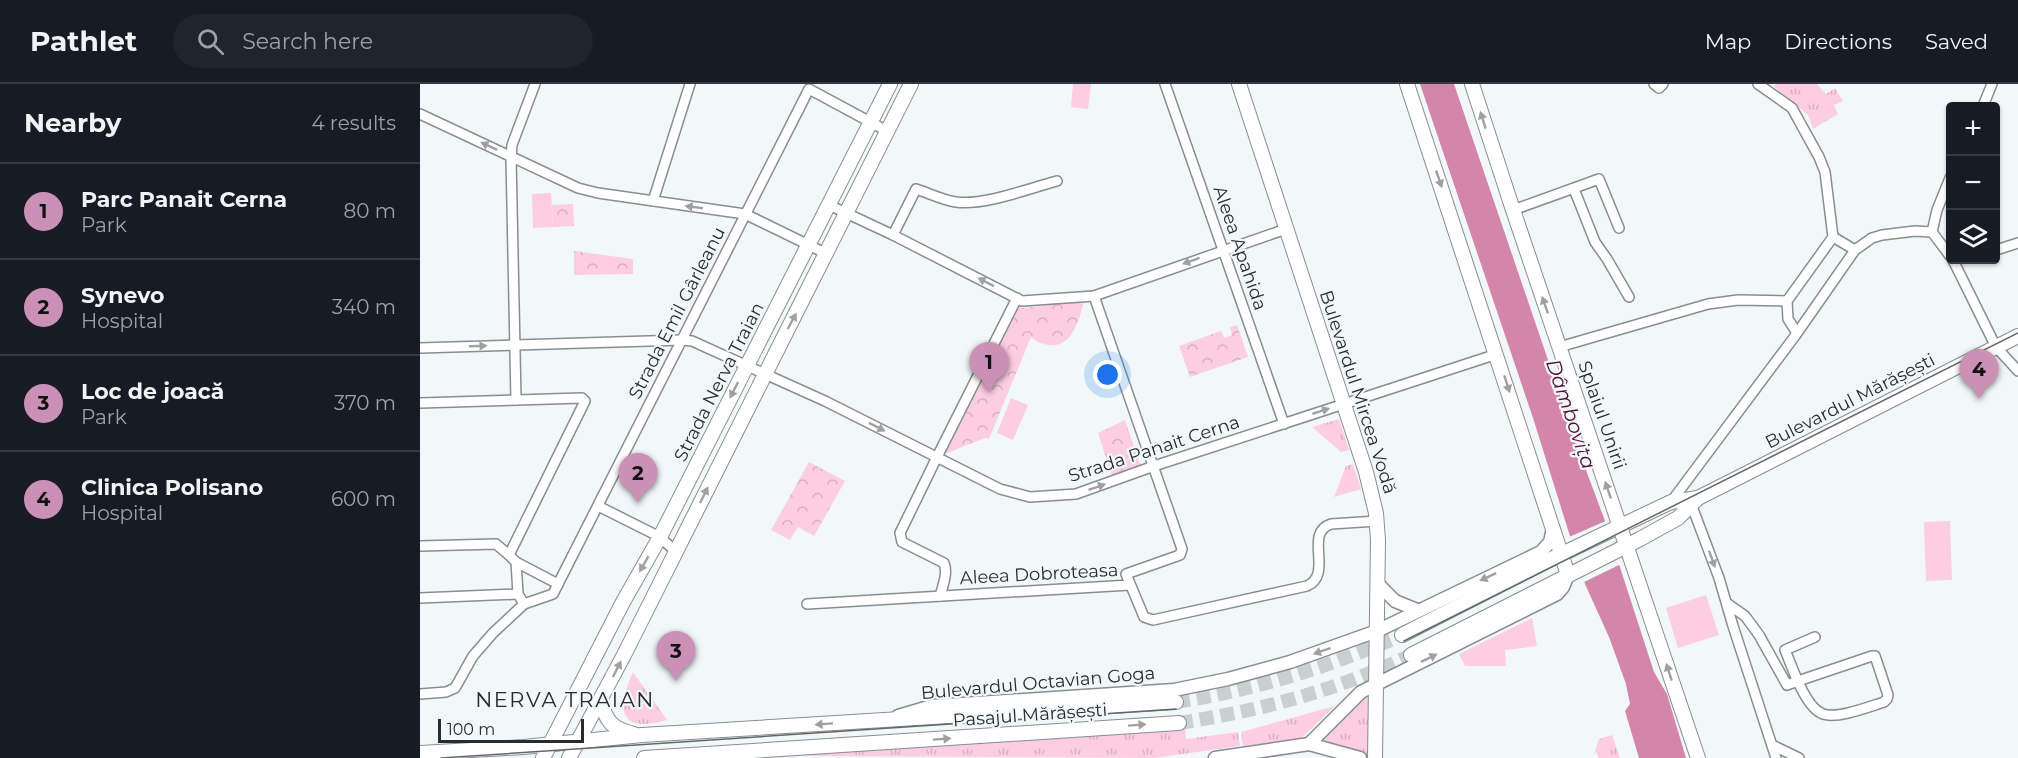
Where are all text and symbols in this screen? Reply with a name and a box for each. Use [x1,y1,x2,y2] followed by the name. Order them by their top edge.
[173,14,593,68] search box
[30,24,137,58] text: Pathlet
[194,25,227,58] icon: search
[242,28,373,55] text: Search here
[1705,29,1751,54] text: Map
[1784,29,1892,54] text: Directions
[1925,29,1988,54] text: Saved
[1946,102,2000,264] map controls
[1946,102,2000,156] button: +
[24,107,121,139] text: Nearby
[311,111,396,135] text: 4 results
[1478,111,1487,129] one-way arrow
[480,142,497,151] one-way arrow
[1946,156,2000,210] button: −
[1434,170,1444,188] one-way arrow
[1208,183,1272,313] street label: Aleea Apahida
[81,186,287,213] text: Parc Panait Cerna
[40,199,47,223] text: 1
[344,199,396,223] text: 80 m
[684,202,703,211] one-way arrow
[1946,210,2000,264] button: layers
[81,213,127,237] text: Park
[624,223,730,403] street label: Strada Emil Gârleanu
[1182,256,1200,266] one-way arrow
[977,278,995,288] one-way arrow
[81,282,164,309] text: Synevo
[1315,287,1401,497] street label: Bulevardul Mircea Vodă
[38,295,49,319] text: 2
[332,295,396,319] text: 340 m
[1539,296,1549,314] one-way arrow
[669,299,769,465] street label: Strada Nerva Traian
[81,309,163,333] text: Hospital
[787,312,797,329] one-way arrow
[469,341,488,351] one-way arrow
[970,342,1008,392] pin: 1
[1761,349,1939,454] street label: Bulevardul Mărășești
[1960,350,1998,399] pin: 4
[1540,356,1601,472] water label: Dâmbovița
[1573,358,1631,472] street label: Splaiul Unirii
[1093,360,1122,389] your location
[1503,375,1512,393] one-way arrow
[81,378,224,405] text: Loc de joacă
[729,382,739,399] one-way arrow
[38,391,49,415] text: 3
[334,391,396,415] text: 370 m
[81,405,127,429] text: Park
[1312,406,1330,416] one-way arrow
[1066,411,1242,487] street label: Strada Panait Cerna
[868,422,885,432] one-way arrow
[618,454,658,503] pin: 2
[81,474,263,501] text: Clinica Polisano
[1602,481,1612,499] one-way arrow
[1088,482,1106,492] one-way arrow
[699,486,709,503] one-way arrow
[37,487,50,511] text: 4
[331,487,396,511] text: 600 m
[81,501,163,525] text: Hospital
[1708,550,1718,568] one-way arrow
[639,556,650,572] one-way arrow
[959,559,1119,589] street label: Aleea Dobroteasa
[1480,572,1497,581] one-way arrow
[656,632,696,681] pin: 3
[1313,647,1331,656] one-way arrow
[1420,654,1437,663] one-way arrow
[612,661,621,678] one-way arrow
[920,662,1156,704] street label: Bulevardul Octavian Goga
[1664,663,1673,681] one-way arrow
[475,687,655,712] district label: NERVA TRAIAN
[952,699,1108,732] street label: Pasajul Mărășești
[438,716,584,744] scale bar
[815,719,834,729] one-way arrow
[447,720,495,739] text: 100 m
[1128,721,1147,730] one-way arrow
[933,734,952,744] one-way arrow

